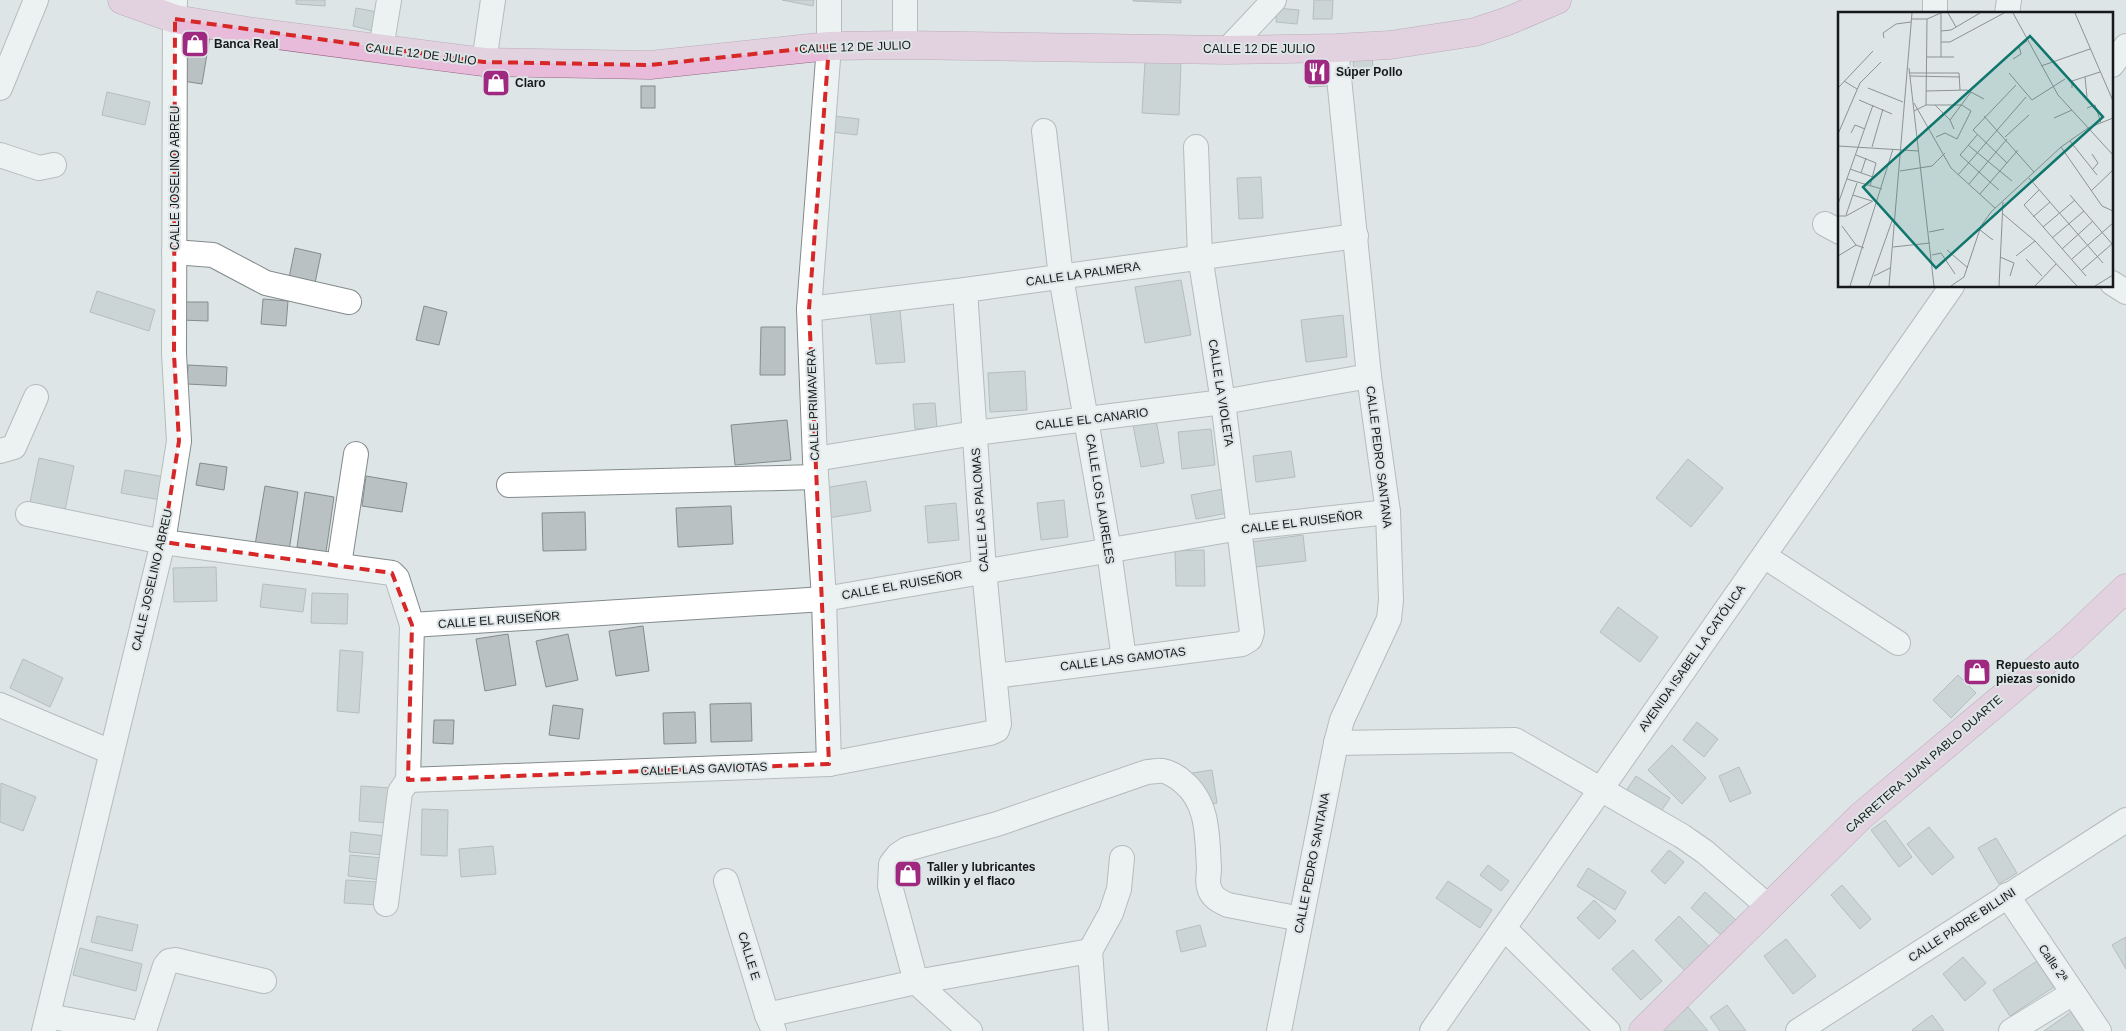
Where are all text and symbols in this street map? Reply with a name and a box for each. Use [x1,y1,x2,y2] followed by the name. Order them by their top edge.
[1838,12,2114,288] inset map
[180,29,210,59] shop icon: Banca Real
[214,37,279,51] place label: Banca Real
[799,38,911,56] street label: CALLE 12 DE JULIO
[365,40,477,68] street label: CALLE 12 DE JULIO
[1203,42,1315,56] street label: CALLE 12 DE JULIO
[1302,57,1332,87] restaurant icon: Súper Pollo
[1336,65,1403,79] place label: Súper Pollo
[481,68,511,98] shop icon: Claro
[515,76,546,90] place label: Claro
[168,106,182,250] street label: CALLE JOSELINO ABREU
[1025,259,1141,289] street label: CALLE LA PALMERA
[1206,338,1236,448] street label: CALLE LA VIOLETA
[804,349,822,461] street label: CALLE PRIMAVERA
[1363,385,1395,529] street label: CALLE PEDRO SANTANA
[1035,405,1149,433] street label: CALLE EL CANARIO
[1083,433,1117,565] street label: CALLE LOS LAURELES
[969,447,991,573] street label: CALLE LAS PALOMAS
[129,508,175,652] street label: CALLE JOSELINO ABREU
[1240,508,1364,536] street label: CALLE EL RUISEÑOR
[841,567,964,603] street label: CALLE EL RUISEÑOR
[1635,581,1748,734] street label: AVENIDA ISABEL LA CATÓLICA
[438,609,561,631] street label: CALLE EL RUISEÑOR
[1059,644,1187,674] street label: CALLE LAS GAMOTAS
[1962,657,1992,687] shop icon: Repuesto auto piezas sonido
[1996,658,2079,686] place label: Repuesto auto piezas sonido
[1843,692,2005,836] street label: CARRETERA JUAN PABLO DUARTE
[640,760,768,778] street label: CALLE LAS GAVIOTAS
[1291,791,1333,935] street label: CALLE PEDRO SANTANA
[893,859,923,889] shop icon: Taller y lubricantes wilkin y el flaco
[926,860,1036,888] place label: Taller y lubricantes wilkin y el flaco
[1906,885,2018,965] street label: CALLE PADRE BILLINI
[735,930,763,982] street label: CALLE E
[2036,942,2071,985] street label: Calle 2ª

